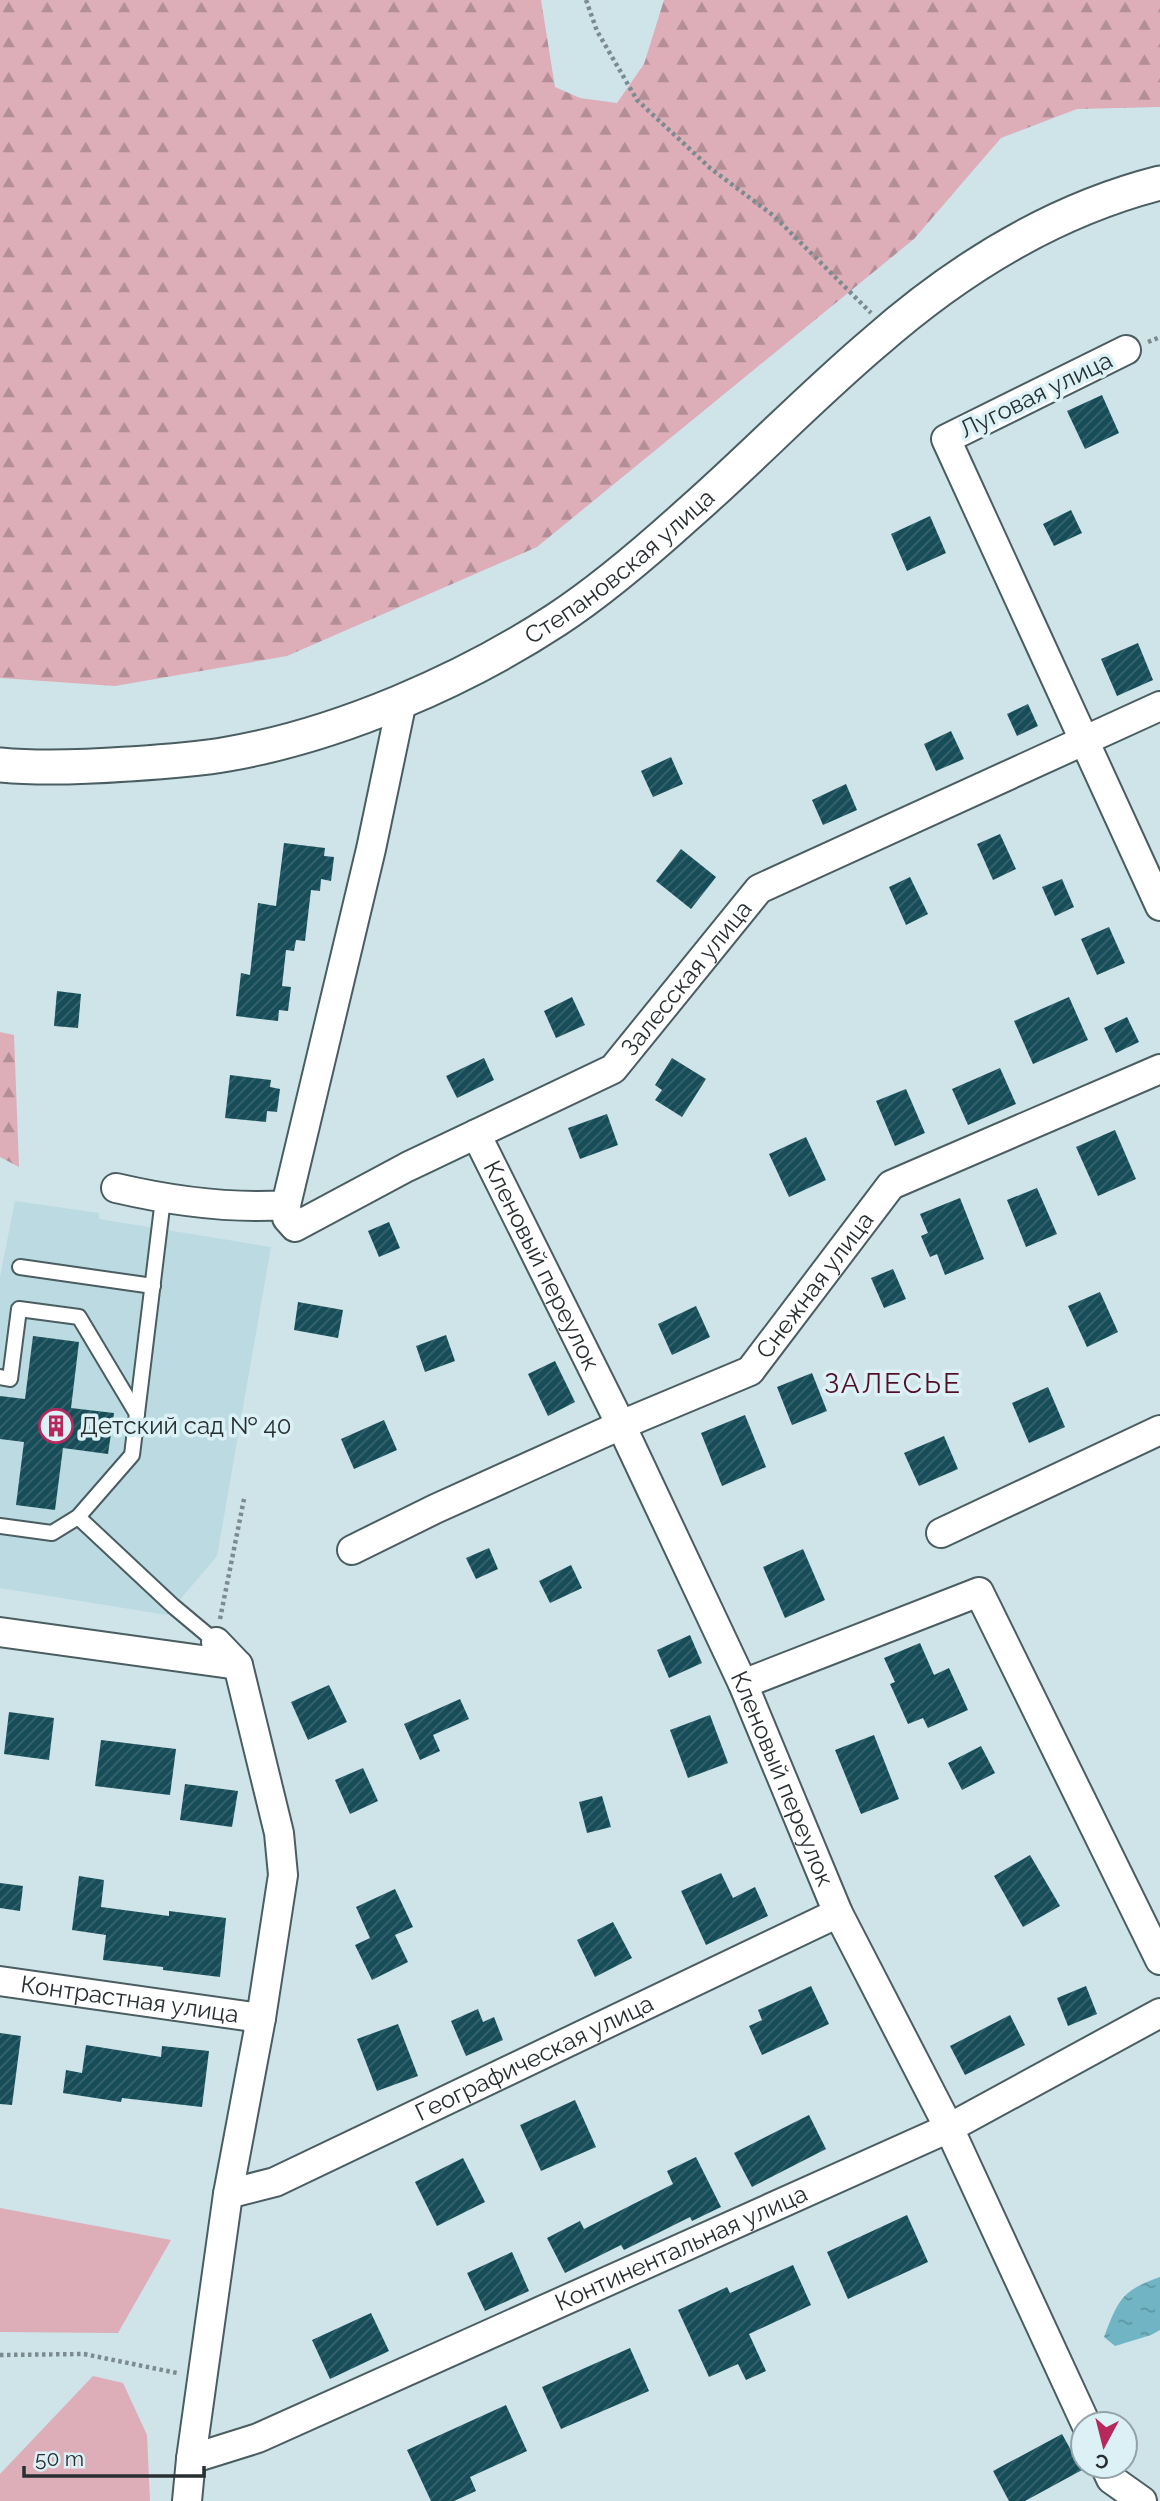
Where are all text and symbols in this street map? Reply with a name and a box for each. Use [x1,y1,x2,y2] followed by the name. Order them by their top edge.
[955,345,1117,444] street label: Луговая улица
[519,483,720,650] street label: Степановская улица
[615,894,758,1062] street label: Залесская улица
[478,1156,606,1375] street label: Кленовый переулок
[750,1206,879,1364] street label: Снежная улица
[824,1367,962,1400] district label: ЗАЛЕСЬЕ
[37,1407,75,1445] building icon: Детский сад № 40
[80,1411,291,1440] place label: Детский сад № 40
[725,1666,840,1891] street label: Кленовый переулок
[19,1969,241,2029] street label: Контрастная улица
[410,1988,658,2127] street label: Географическая улица
[550,2179,812,2317] street label: Континентальная улица
[1069,2410,1139,2480] north arrow
[24,2434,205,2478] scale bar
[35,2446,84,2471] text: 50 m
[1094,2450,1110,2474] text: С

